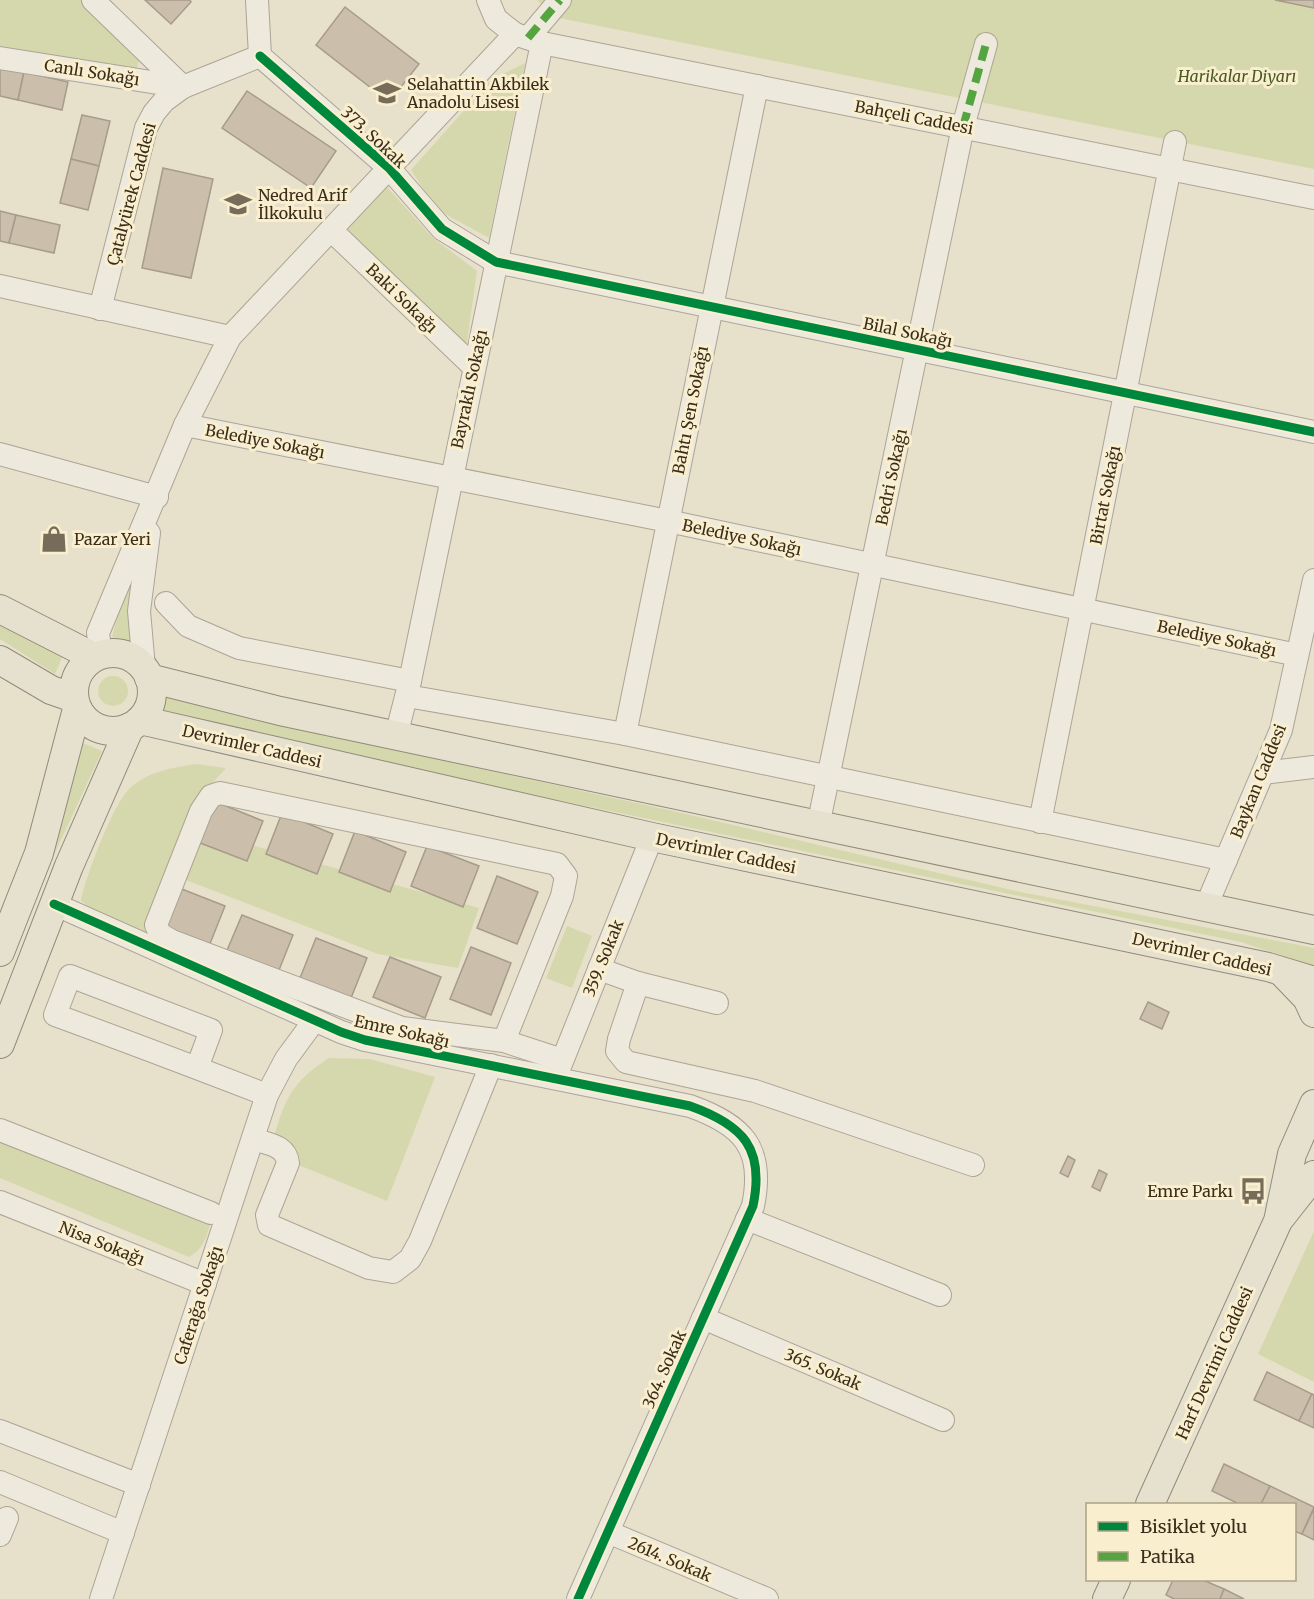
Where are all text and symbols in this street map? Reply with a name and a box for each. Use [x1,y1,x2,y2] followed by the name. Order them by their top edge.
[43,55,141,89] street label: Canlı Sokağı
[1177,66,1296,86] park label: Harikalar Diyarı
[406,74,550,112] place label: Selahattin Akbilek Anadolu Lisesi
[372,78,402,108] school or university icon: Selahattin Akbilek Anadolu Lisesi
[853,96,975,138] street label: Bahçeli Caddesi
[337,102,411,173] street label: 373. Sokak
[102,120,160,268] street label: Çatalyürek Caddesi
[258,185,348,223] place label: Nedred Arif İlkokulu
[223,189,253,219] school or university icon: Nedred Arif İlkokulu
[362,259,442,337] street label: Baki Sokağı
[861,313,955,351] street label: Bilal Sokağı
[447,328,491,450] street label: Bayraklı Sokağı
[668,344,712,476] street label: Bahtı Şen Sokağı
[203,420,327,462] street label: Belediye Sokağı
[871,427,911,527] street label: Bedri Sokağı
[1086,444,1124,546] street label: Birtat Sokağı
[681,515,803,559] street label: Belediye Sokağı
[39,524,69,554] shop icon: Pazar Yeri
[74,529,151,549] place label: Pazar Yeri
[1156,616,1278,660] street label: Belediye Sokağı
[180,720,324,772] street label: Devrimler Caddesi
[1226,721,1290,841] street label: Baykan Caddesi
[654,828,798,878] street label: Devrimler Caddesi
[579,916,628,999] street label: 359. Sokak
[1130,928,1274,980] street label: Devrimler Caddesi
[352,1010,452,1052] street label: Emre Sokağı
[1238,1176,1268,1206] bus stop icon: Emre Parkı
[1147,1181,1233,1201] place label: Emre Parkı
[56,1217,148,1269] street label: Nisa Sokağı
[169,1243,227,1367] street label: Caferağa Sokağı
[1171,1283,1257,1443] street label: Harf Devrimi Caddesi
[638,1326,691,1411] street label: 364. Sokak
[781,1344,865,1395] street label: 365. Sokak
[1086,1503,1296,1581] legend
[1140,1515,1247,1538] text: Bisiklet yolu
[625,1532,716,1586] street label: 2614. Sokak
[1140,1545,1195,1568] text: Patika

